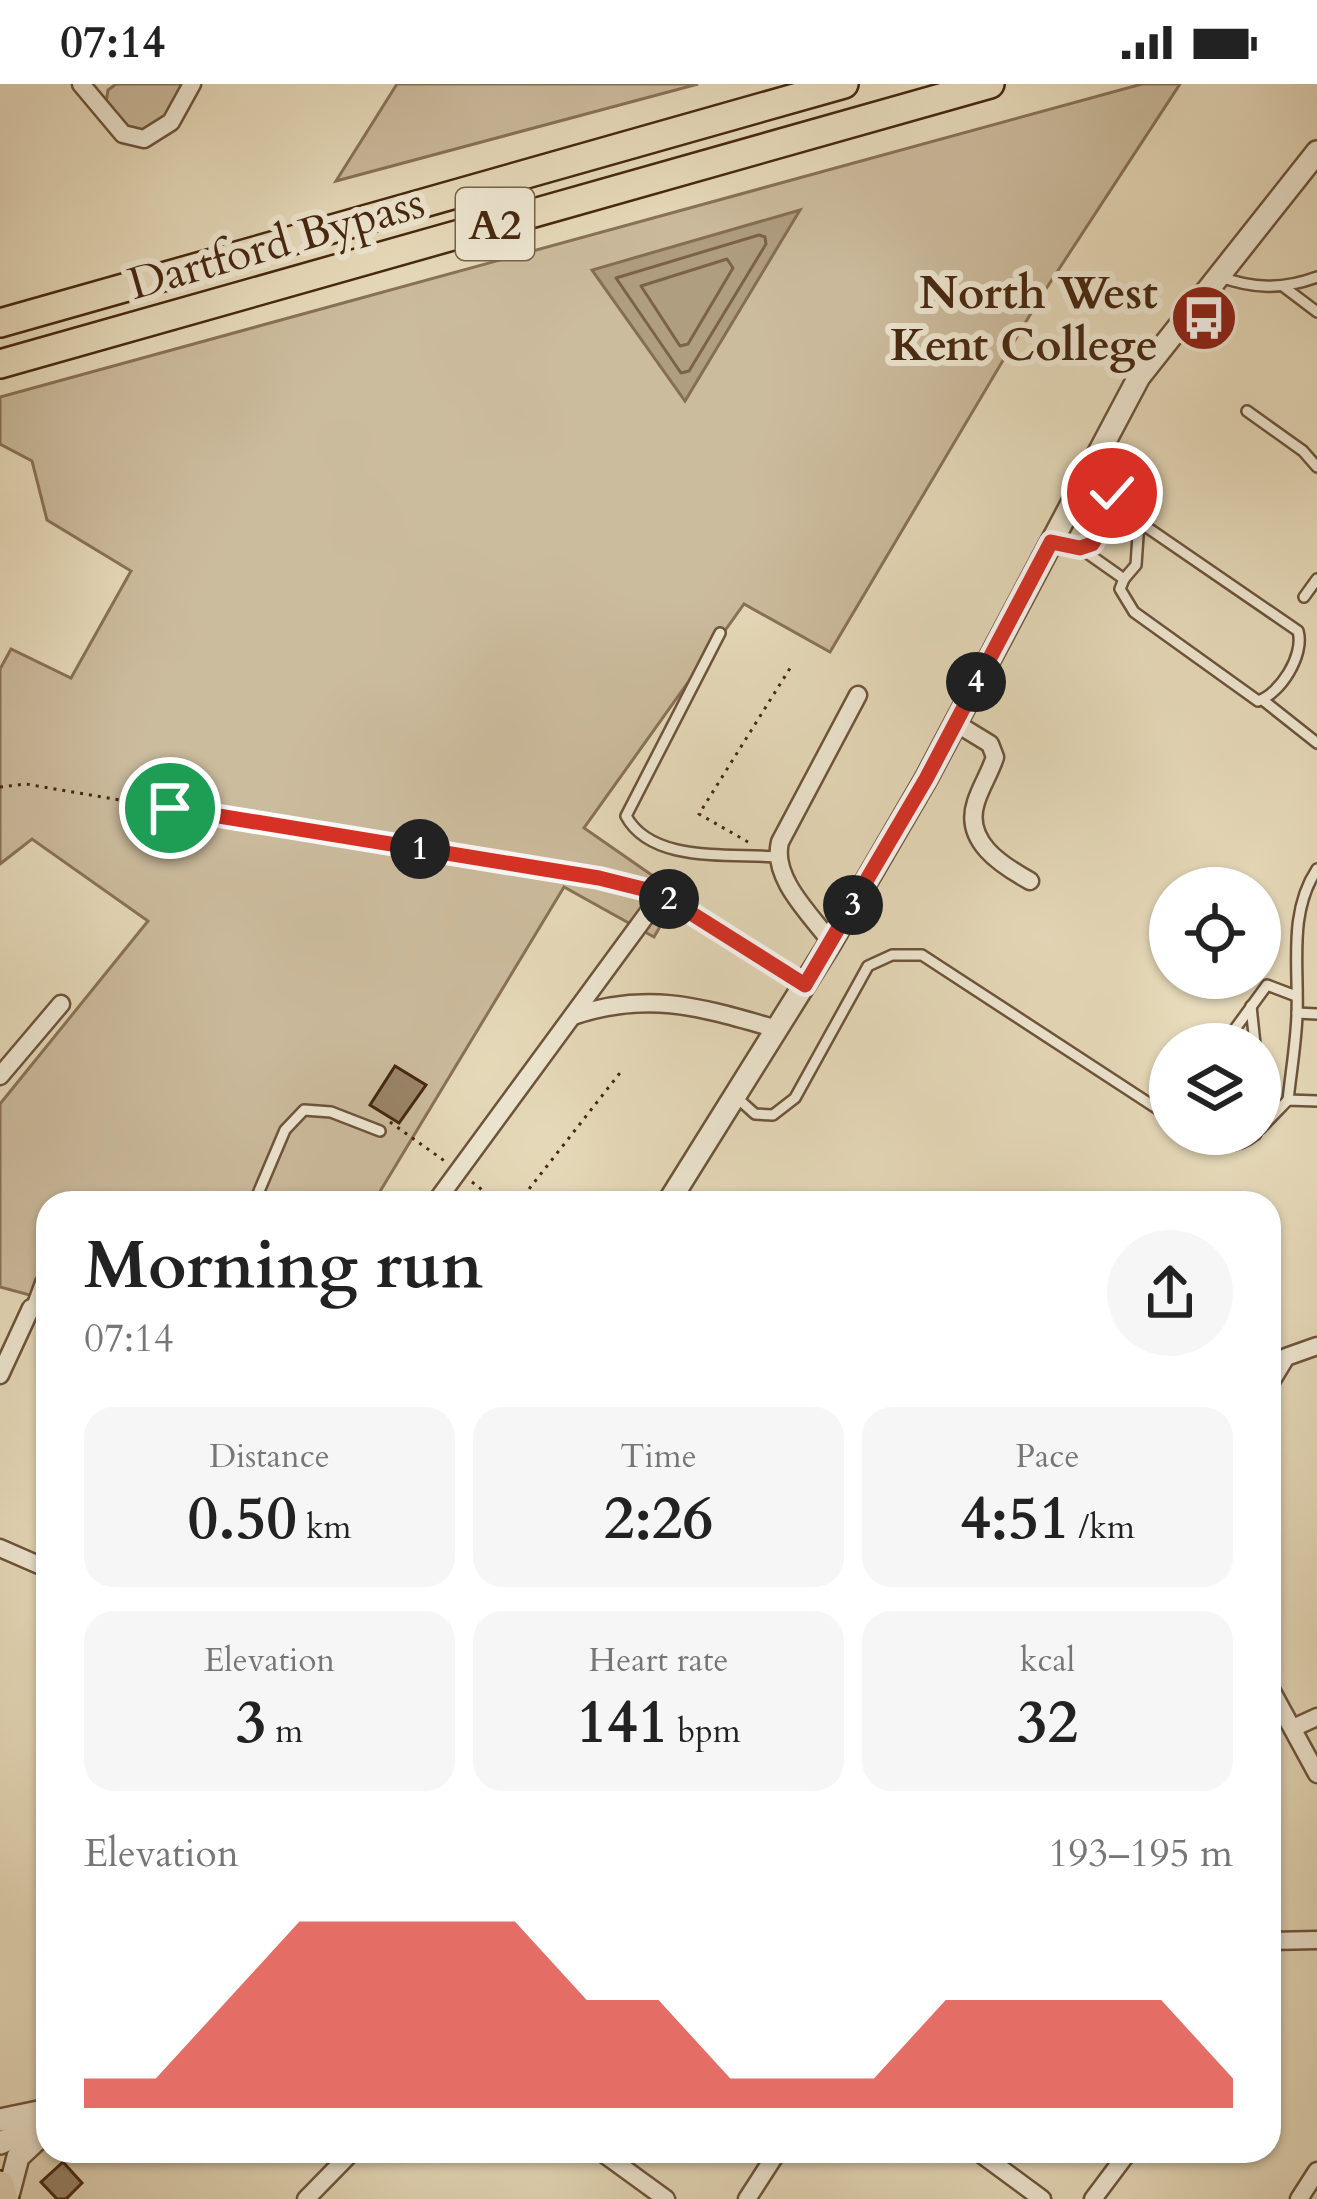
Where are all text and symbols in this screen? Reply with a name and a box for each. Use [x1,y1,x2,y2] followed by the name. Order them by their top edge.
[60,12,165,73] text: 07:14
[121,172,431,315] street label: Dartford Bypass
[456,188,534,260] road number: A2
[890,263,1158,376] place label: North West Kent College
[1169,283,1239,353] bus stop icon: North West Kent College
[1061,442,1163,544] pin
[1079,460,1145,526] icon: check
[946,652,1006,712] pin: 4
[968,659,984,704] text: 4
[119,757,221,859] pin
[137,775,203,841] icon: arrive
[390,819,450,879] pin: 1
[412,826,428,871] text: 1
[1149,867,1281,1155] map controls
[1149,867,1281,999] button: locate
[639,869,699,929] pin: 2
[823,875,883,935] pin: 3
[661,876,677,921] text: 2
[845,882,861,927] text: 3
[1149,1023,1281,1155] button: layers
[84,1222,483,1311] text: Morning run
[1107,1230,1233,1356] button: share
[84,1312,174,1365] text: 07:14
[209,1434,330,1479] text: Distance
[620,1434,697,1479] text: Time
[1016,1434,1079,1479] text: Pace
[187,1479,297,1560] text: 0.50
[604,1479,713,1560] text: 2:26
[960,1479,1070,1560] text: 4:51
[297,1505,352,1550] text: km
[1070,1505,1135,1550] text: /km
[204,1638,335,1683] text: Elevation
[589,1638,728,1683] text: Heart rate
[1020,1638,1075,1683] text: kcal
[236,1683,266,1764] text: 3
[576,1683,669,1764] text: 141
[1017,1683,1078,1764] text: 32
[266,1709,303,1754] text: m
[669,1709,741,1754] text: bpm
[84,1827,239,1880] text: Elevation
[1048,1827,1233,1880] text: 193–195 m

